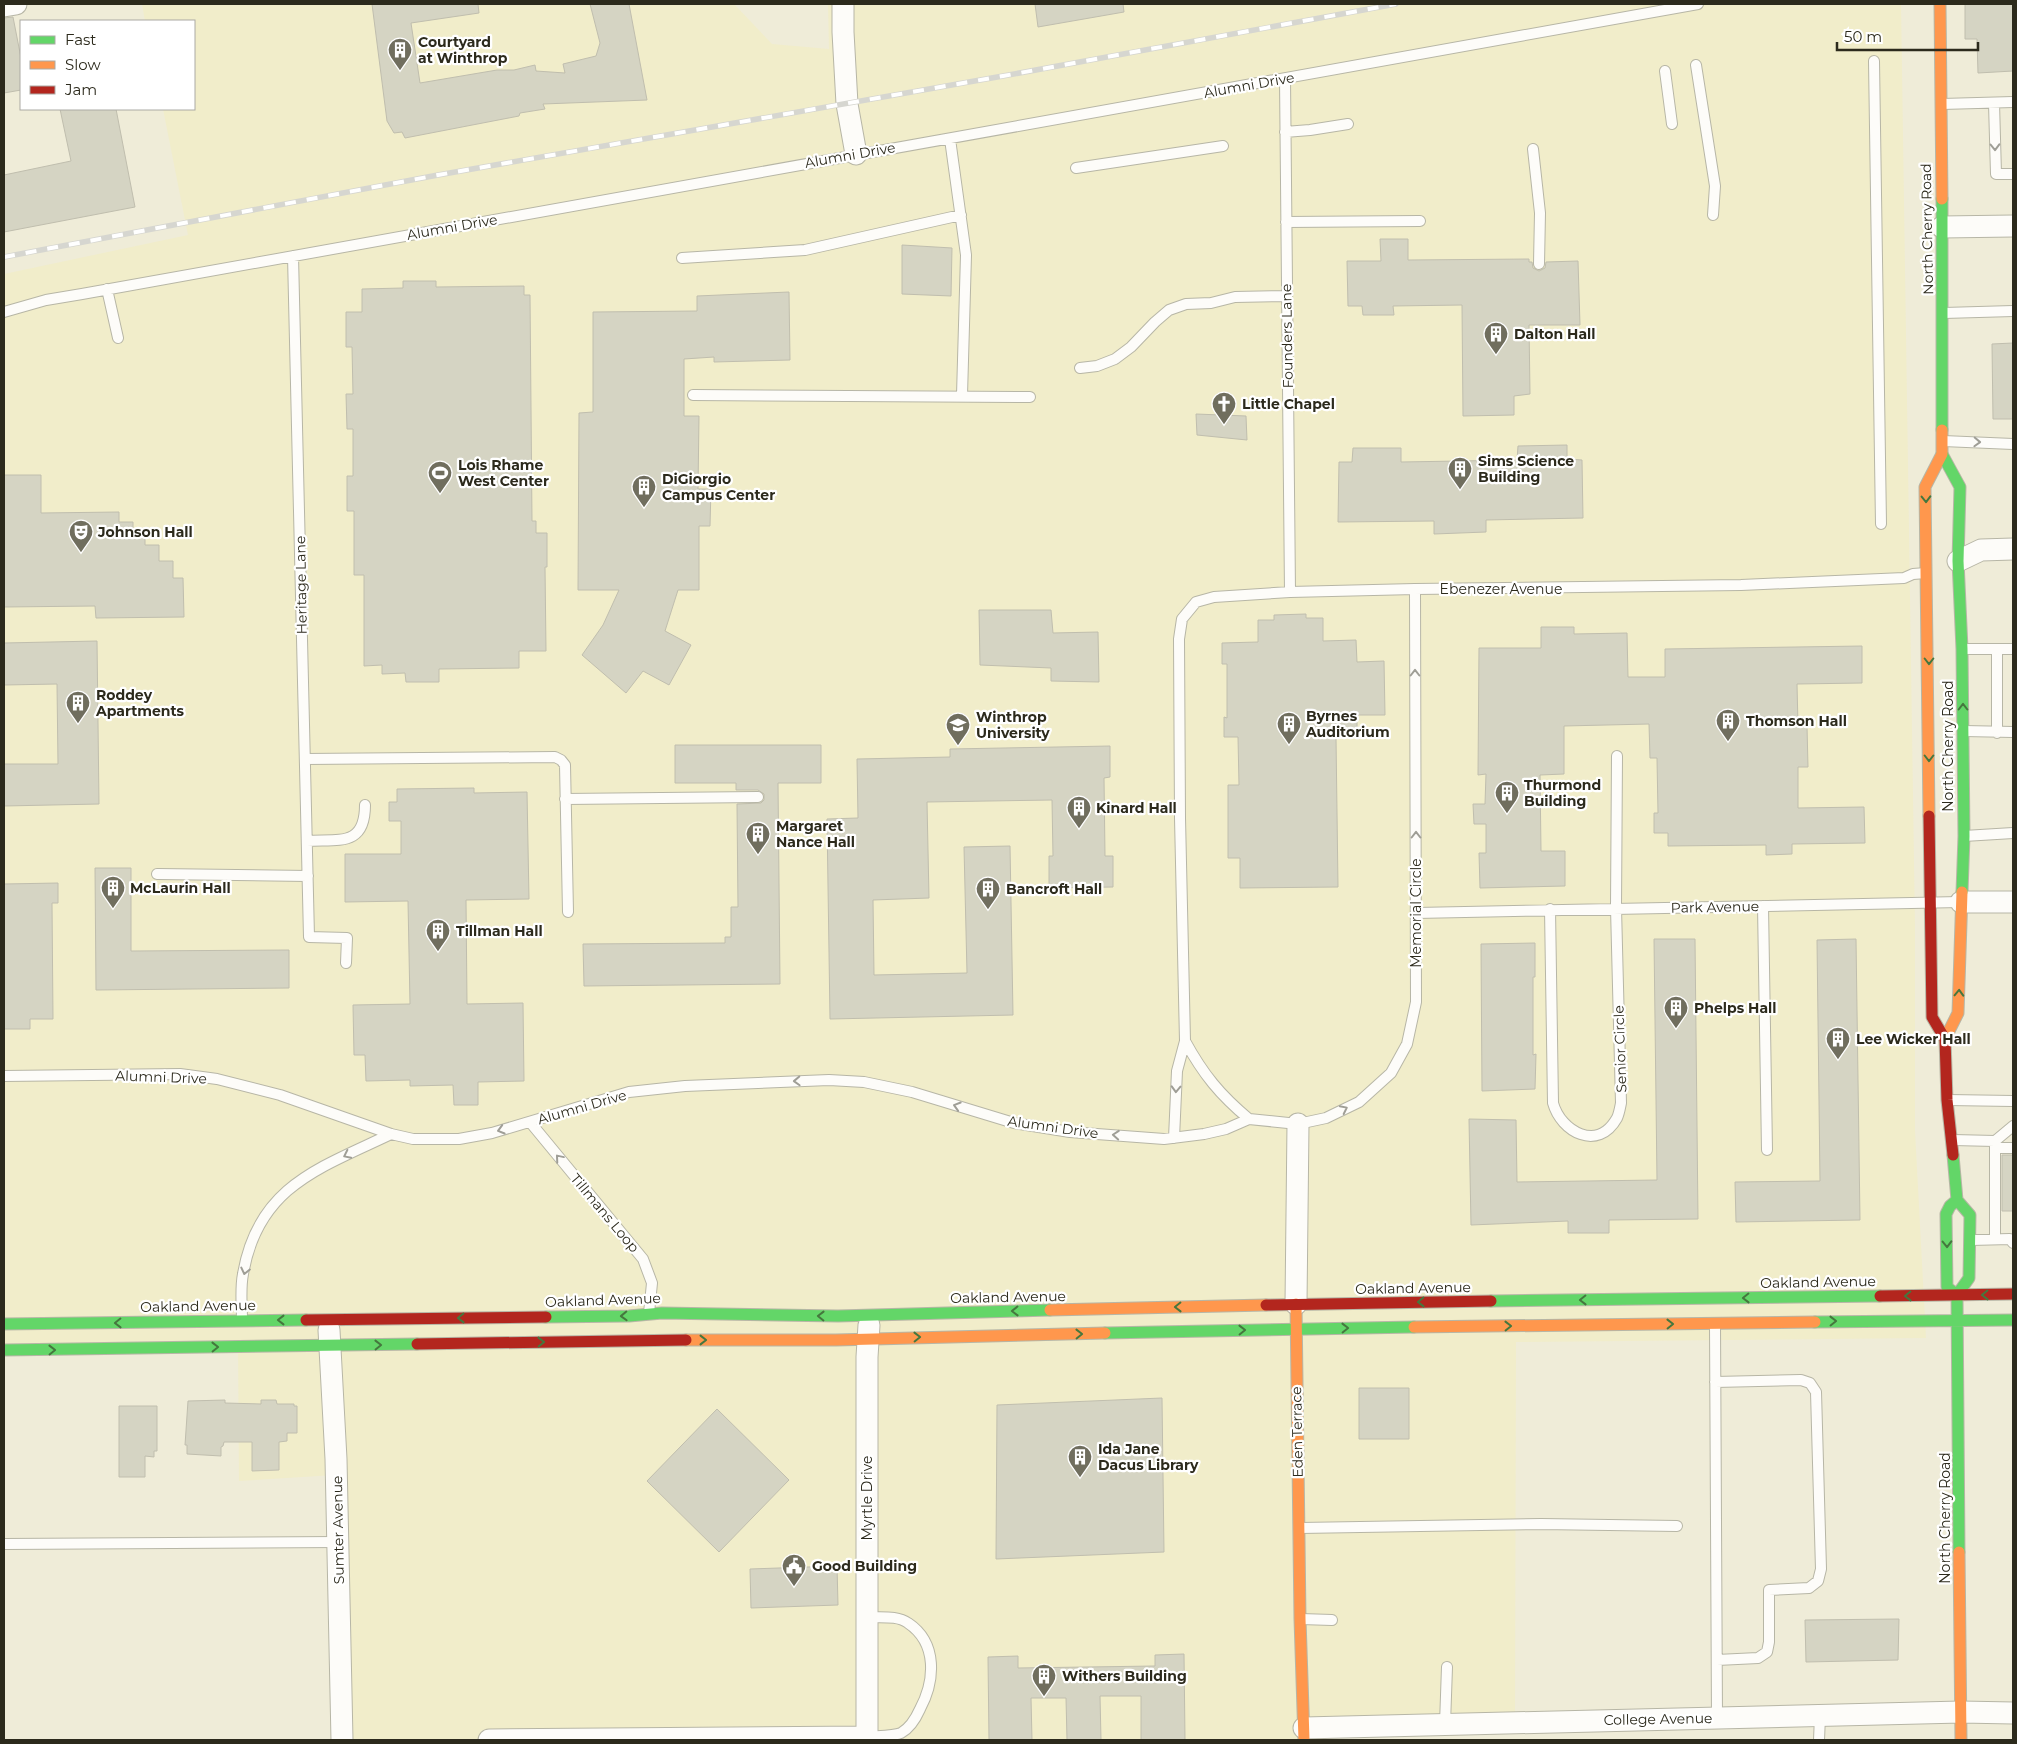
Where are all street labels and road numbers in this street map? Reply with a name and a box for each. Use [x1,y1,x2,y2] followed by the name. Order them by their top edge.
[1202,68,1296,102] street label: Alumni Drive
[803,138,897,172] street label: Alumni Drive
[1917,163,1937,295] street label: North Cherry Road
[405,210,499,244] street label: Alumni Drive
[1277,283,1297,389] street label: Founders Lane
[291,535,311,635] street label: Heritage Lane
[1440,580,1562,598] street label: Ebenezer Avenue
[1939,680,1957,812] street label: North Cherry Road
[1407,858,1425,968] street label: Memorial Circle
[1671,897,1759,917] street label: Park Avenue
[1609,1005,1631,1093] street label: Senior Circle
[115,1066,207,1088] street label: Alumni Drive
[535,1086,629,1128] street label: Alumni Drive
[1006,1112,1100,1142] street label: Alumni Drive
[567,1170,643,1256] street label: Tillmans Loop
[1760,1272,1876,1292] street label: Oakland Avenue
[1355,1278,1471,1298] street label: Oakland Avenue
[950,1287,1066,1307] street label: Oakland Avenue
[545,1289,661,1311] street label: Oakland Avenue
[140,1296,256,1316] street label: Oakland Avenue
[1287,1386,1307,1478] street label: Eden Terrace
[1936,1452,1954,1584] street label: North Cherry Road
[858,1455,876,1541] street label: Myrtle Drive
[328,1475,348,1585] street label: Sumter Avenue
[1603,1709,1713,1729] street label: College Avenue

